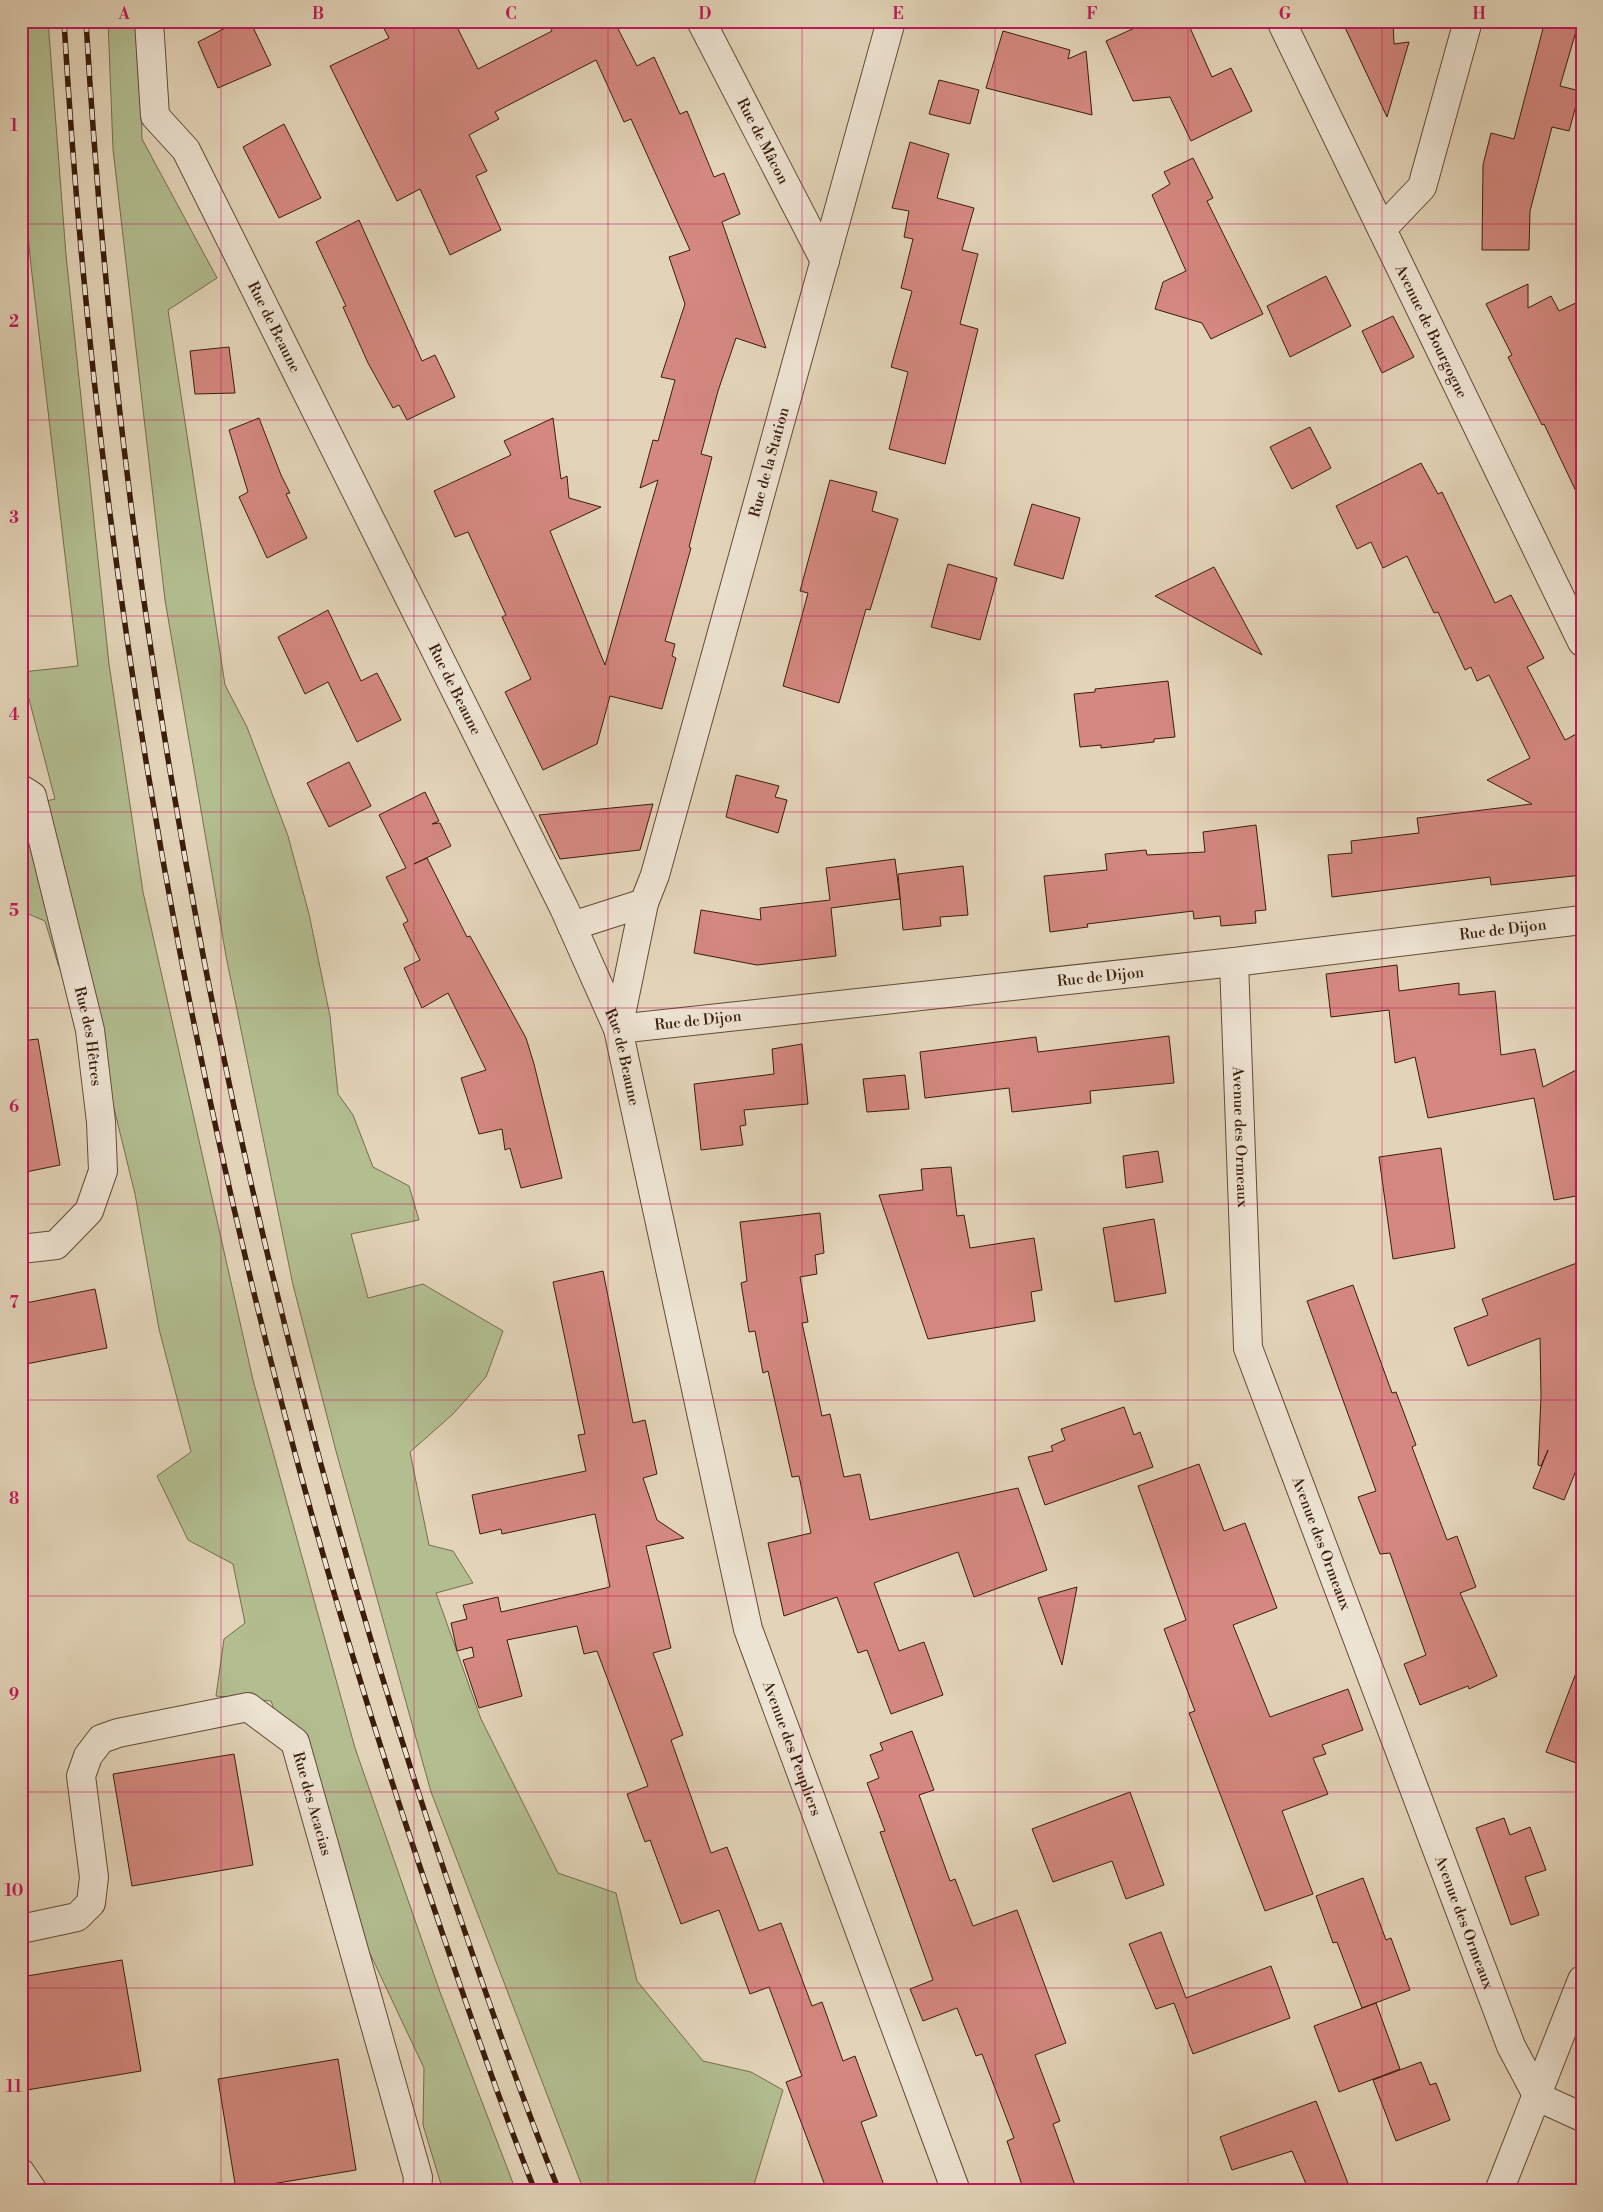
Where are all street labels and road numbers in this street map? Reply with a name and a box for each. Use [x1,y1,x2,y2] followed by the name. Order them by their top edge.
[732,95,793,188] street label: Rue de Mâcon
[1390,261,1471,402] street label: Avenue de Bourgogne
[243,278,305,376] street label: Rue de Beaune
[745,405,794,519] street label: Rue de la Station
[424,641,485,738] street label: Rue de Beaune
[1458,915,1547,945] street label: Rue de Dijon
[1056,963,1145,991] street label: Rue de Dijon
[70,985,106,1087] street label: Rue des Hêtres
[600,1006,643,1107] street label: Rue de Beaune
[653,1007,742,1035] street label: Rue de Dijon
[1228,1065,1252,1208] street label: Avenue des Ormeaux
[1287,1473,1355,1613] street label: Avenue des Ormeaux
[758,1678,825,1819] street label: Avenue des Peupliers
[288,1750,336,1858] street label: Rue des Acacias
[1430,1852,1498,1992] street label: Avenue des Ormeaux

